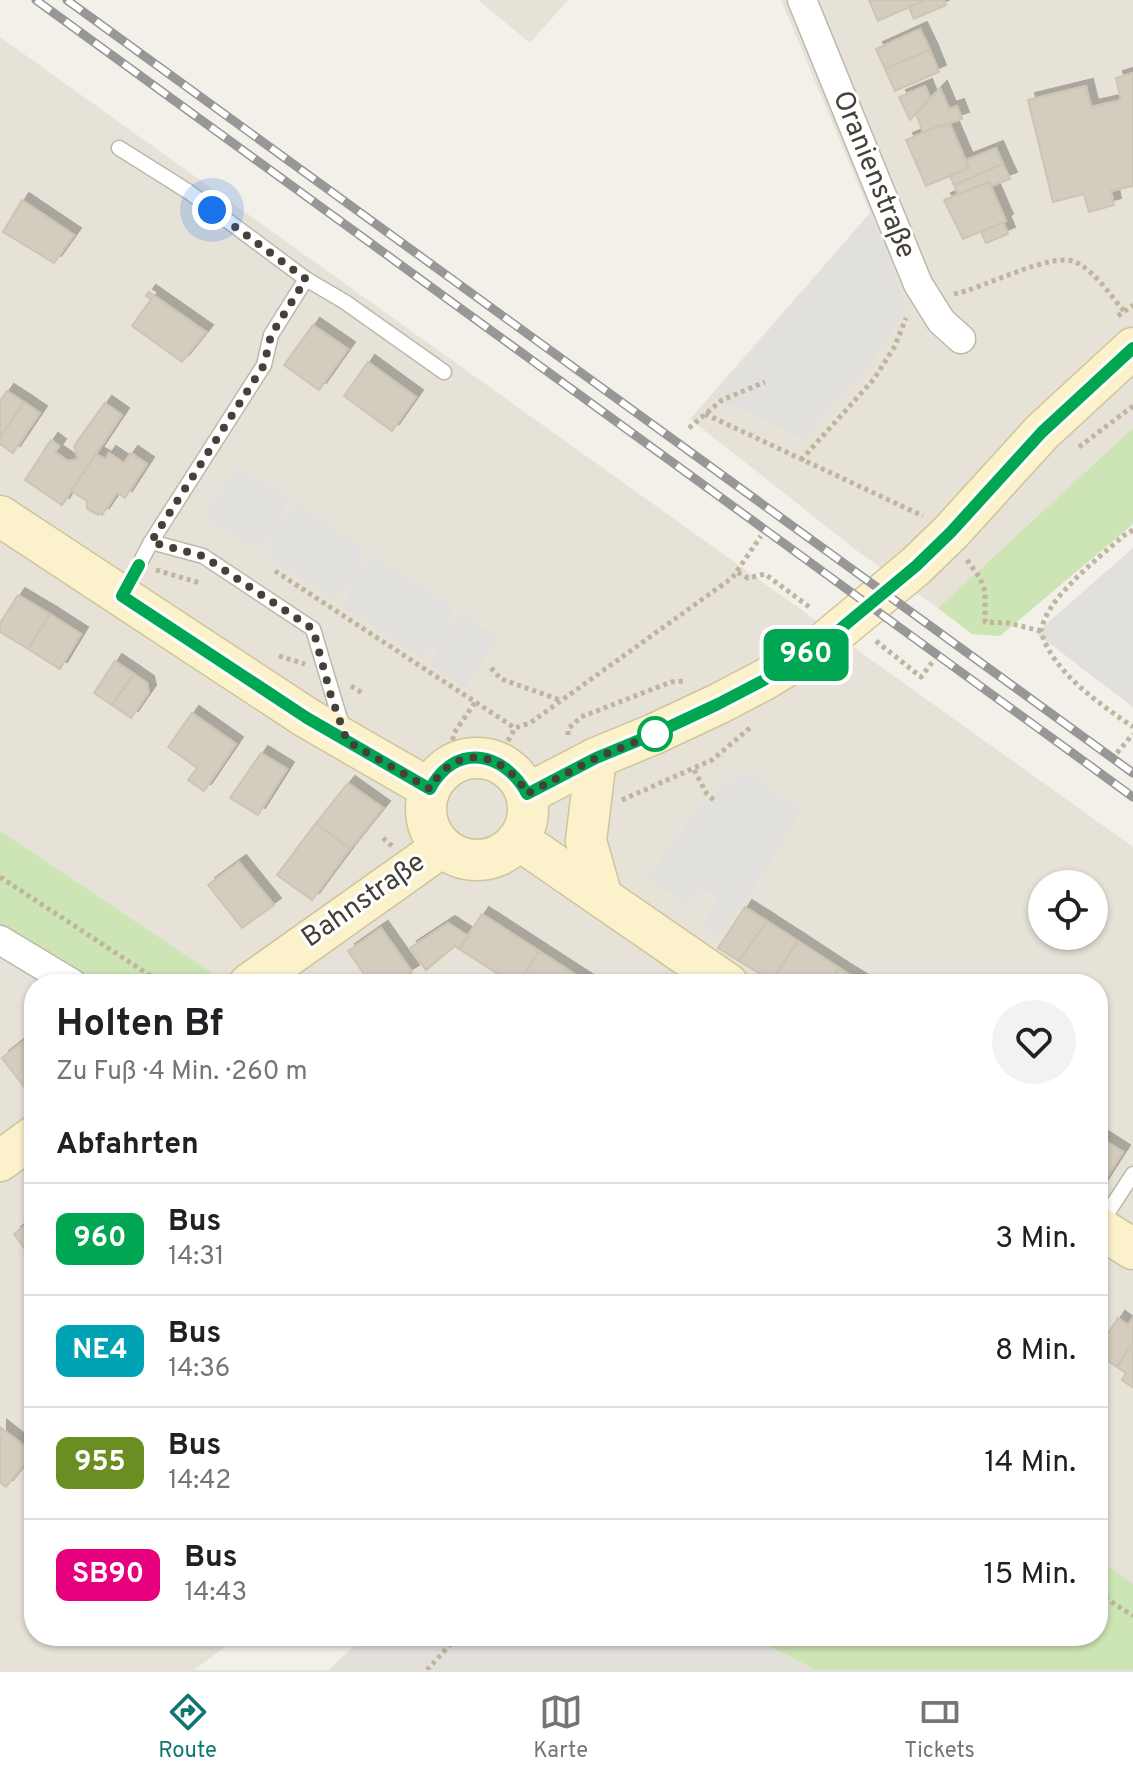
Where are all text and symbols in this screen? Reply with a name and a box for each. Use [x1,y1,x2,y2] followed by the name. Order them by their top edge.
[823,86,923,264] street label: Oranienstraße
[192,190,232,230] your location
[760,629,852,681] line badge: 960
[780,637,832,673] text: 960
[638,717,672,751] unlabelled marker
[295,845,433,957] street label: Bahnstraße
[1028,870,1108,950] map controls
[1028,870,1108,950] button: locate
[992,1000,1076,1084] button: heart
[56,1001,223,1050] text: Holten Bf
[56,1056,308,1089] text: Zu Fuß · 4 Min. · 260 m
[56,1127,199,1164] text: Abfahrten
[168,1204,221,1241] text: Bus
[74,1221,126,1257] text: 960
[995,1221,1076,1258] text: 3 Min.
[168,1241,224,1274] text: 14:31
[168,1316,221,1353] text: Bus
[72,1333,128,1369] text: NE4
[995,1333,1076,1370] text: 8 Min.
[168,1353,230,1386] text: 14:36
[168,1428,221,1465] text: Bus
[74,1445,126,1481] text: 955
[984,1445,1076,1482] text: 14 Min.
[168,1465,231,1498] text: 14:42
[184,1540,237,1577] text: Bus
[72,1557,144,1593] text: SB90
[984,1557,1076,1594] text: 15 Min.
[184,1577,247,1610] text: 14:43
[158,1690,217,1765] tab: Route
[533,1690,588,1765] tab: Karte
[904,1690,975,1765] tab: Tickets

